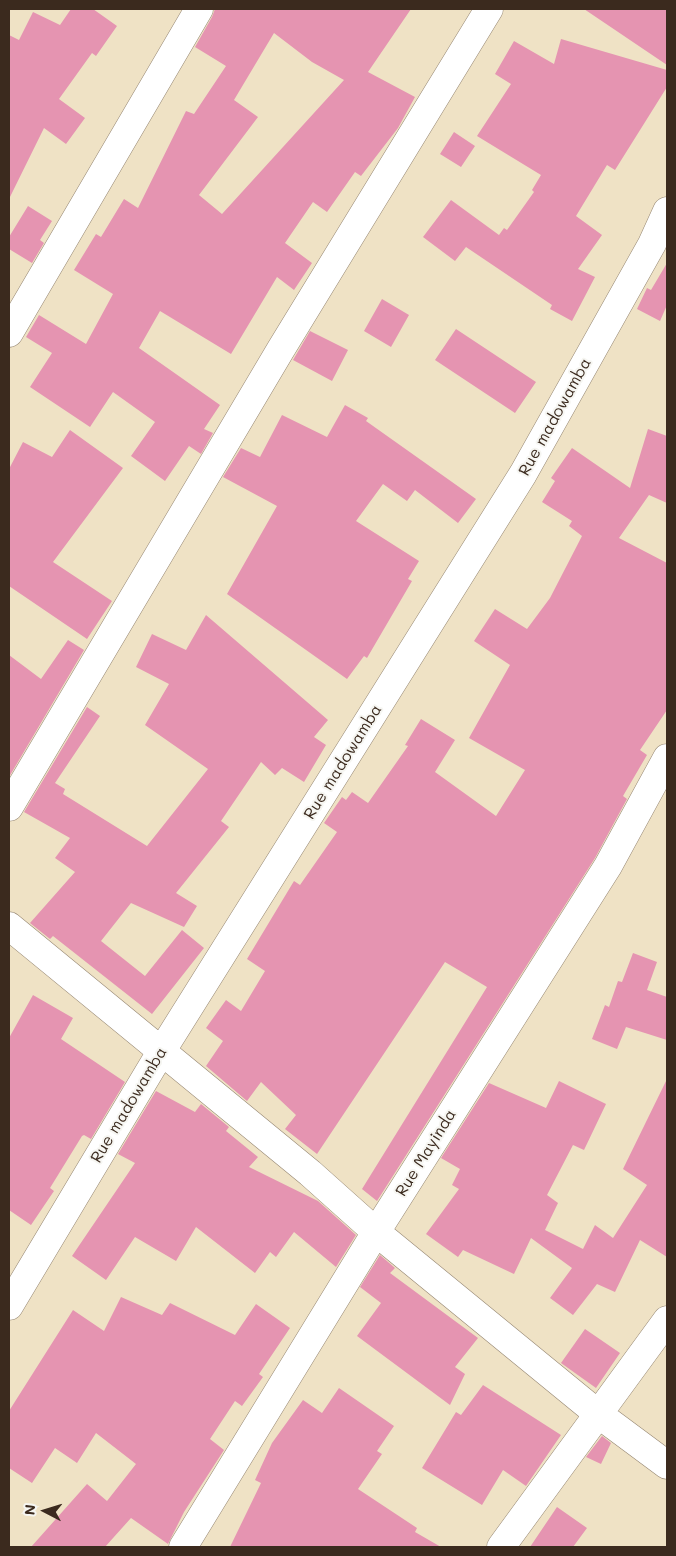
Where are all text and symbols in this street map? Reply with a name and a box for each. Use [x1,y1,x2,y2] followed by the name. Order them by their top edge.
[515,355,595,479] street label: Rue madowamba
[300,701,386,823] street label: Rue madowamba
[87,1044,171,1166] street label: Rue madowamba
[392,1106,460,1200] street label: Rue Mayinda
[20,1486,70,1536] north arrow
[20,1504,39,1516] text: N

